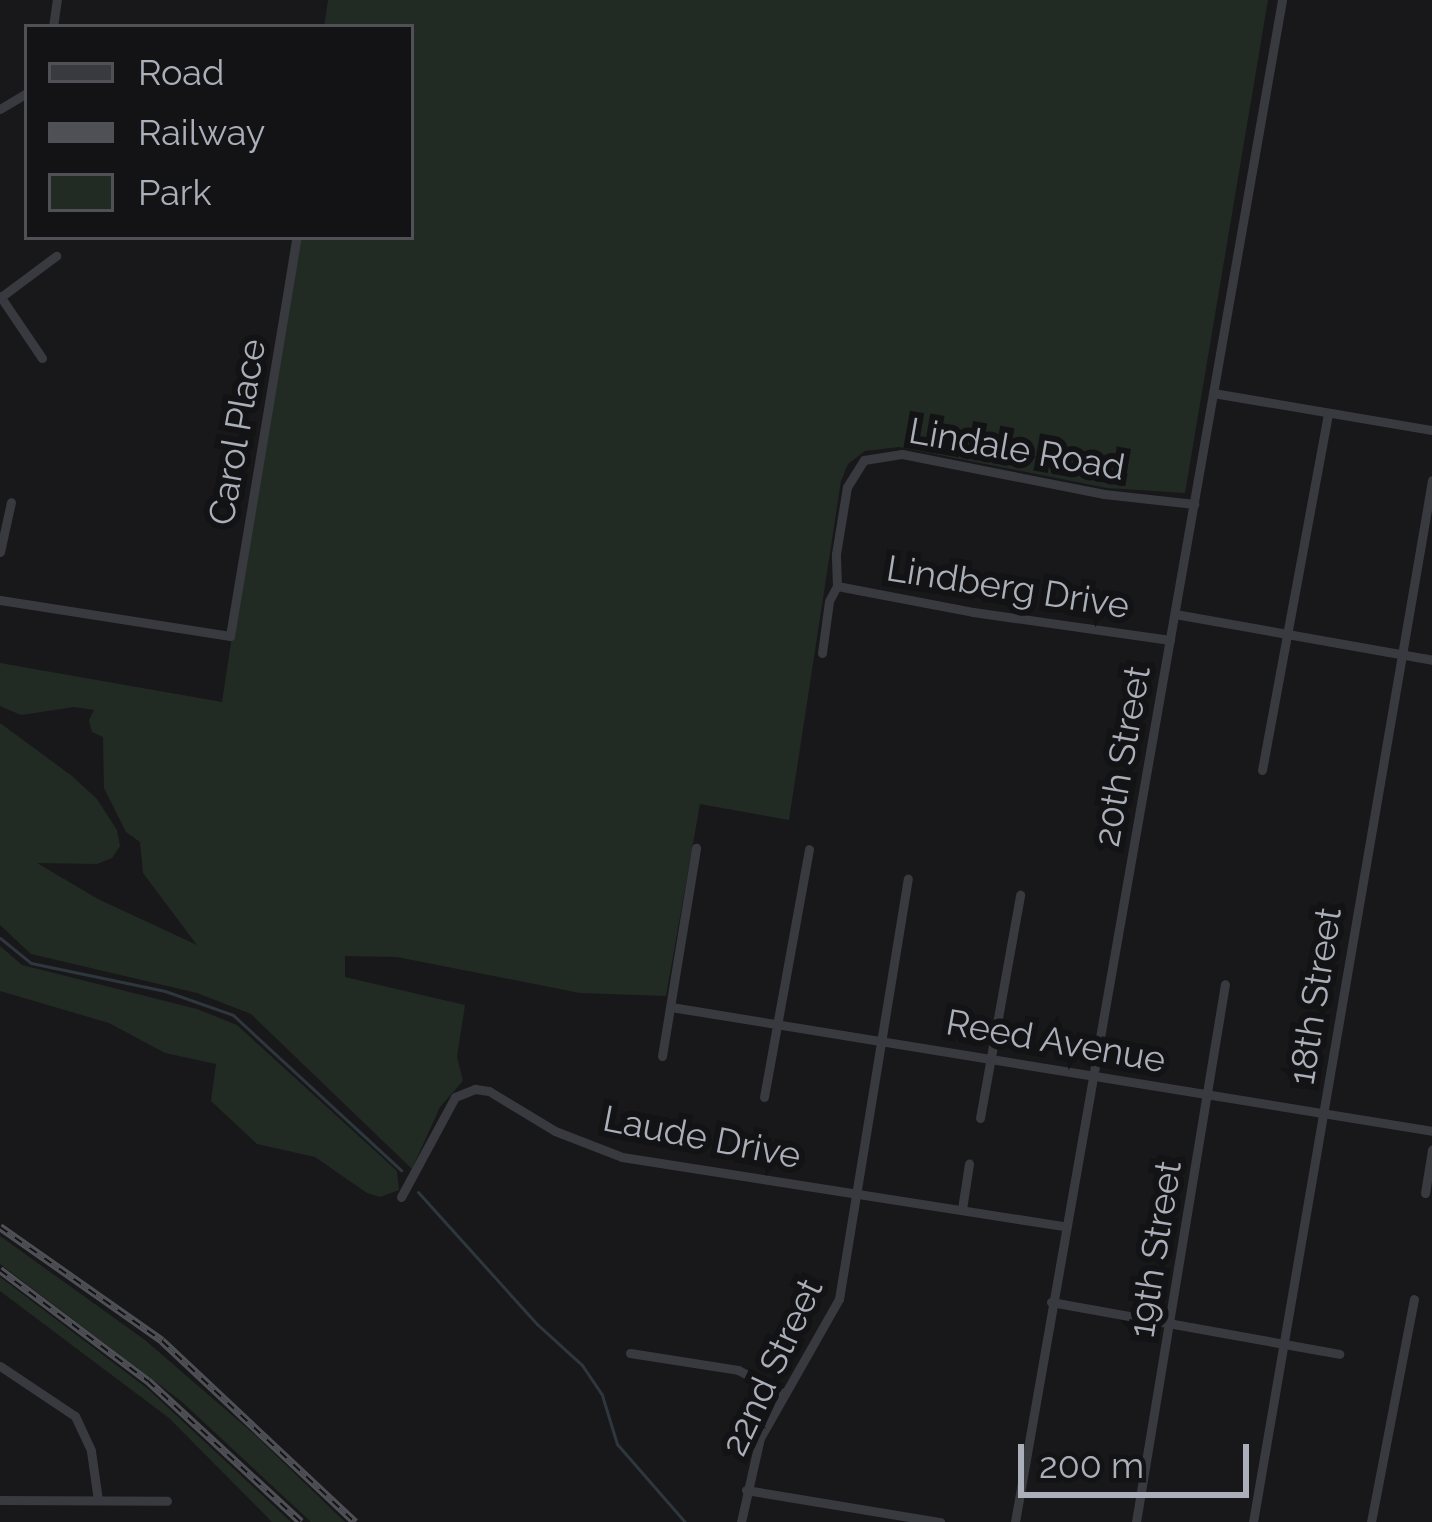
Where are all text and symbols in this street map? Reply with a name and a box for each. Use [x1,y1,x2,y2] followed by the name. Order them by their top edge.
[24,24,414,240] legend
[138,51,224,93] text: Road
[138,111,265,153] text: Railway
[138,171,212,213] text: Park
[199,335,275,529] street label: Carol Place
[906,409,1128,489] street label: Lindale Road
[884,547,1132,627] street label: Lindberg Drive
[1085,662,1159,850] street label: 20th Street
[1280,904,1350,1088] street label: 18th Street
[942,1000,1170,1082] street label: Reed Avenue
[599,1097,805,1177] street label: Laude Drive
[1120,1157,1190,1341] street label: 19th Street
[712,1272,832,1462] street label: 22nd Street
[1024,1420,1255,1494] scale bar
[1039,1444,1144,1486] text: 200 m

